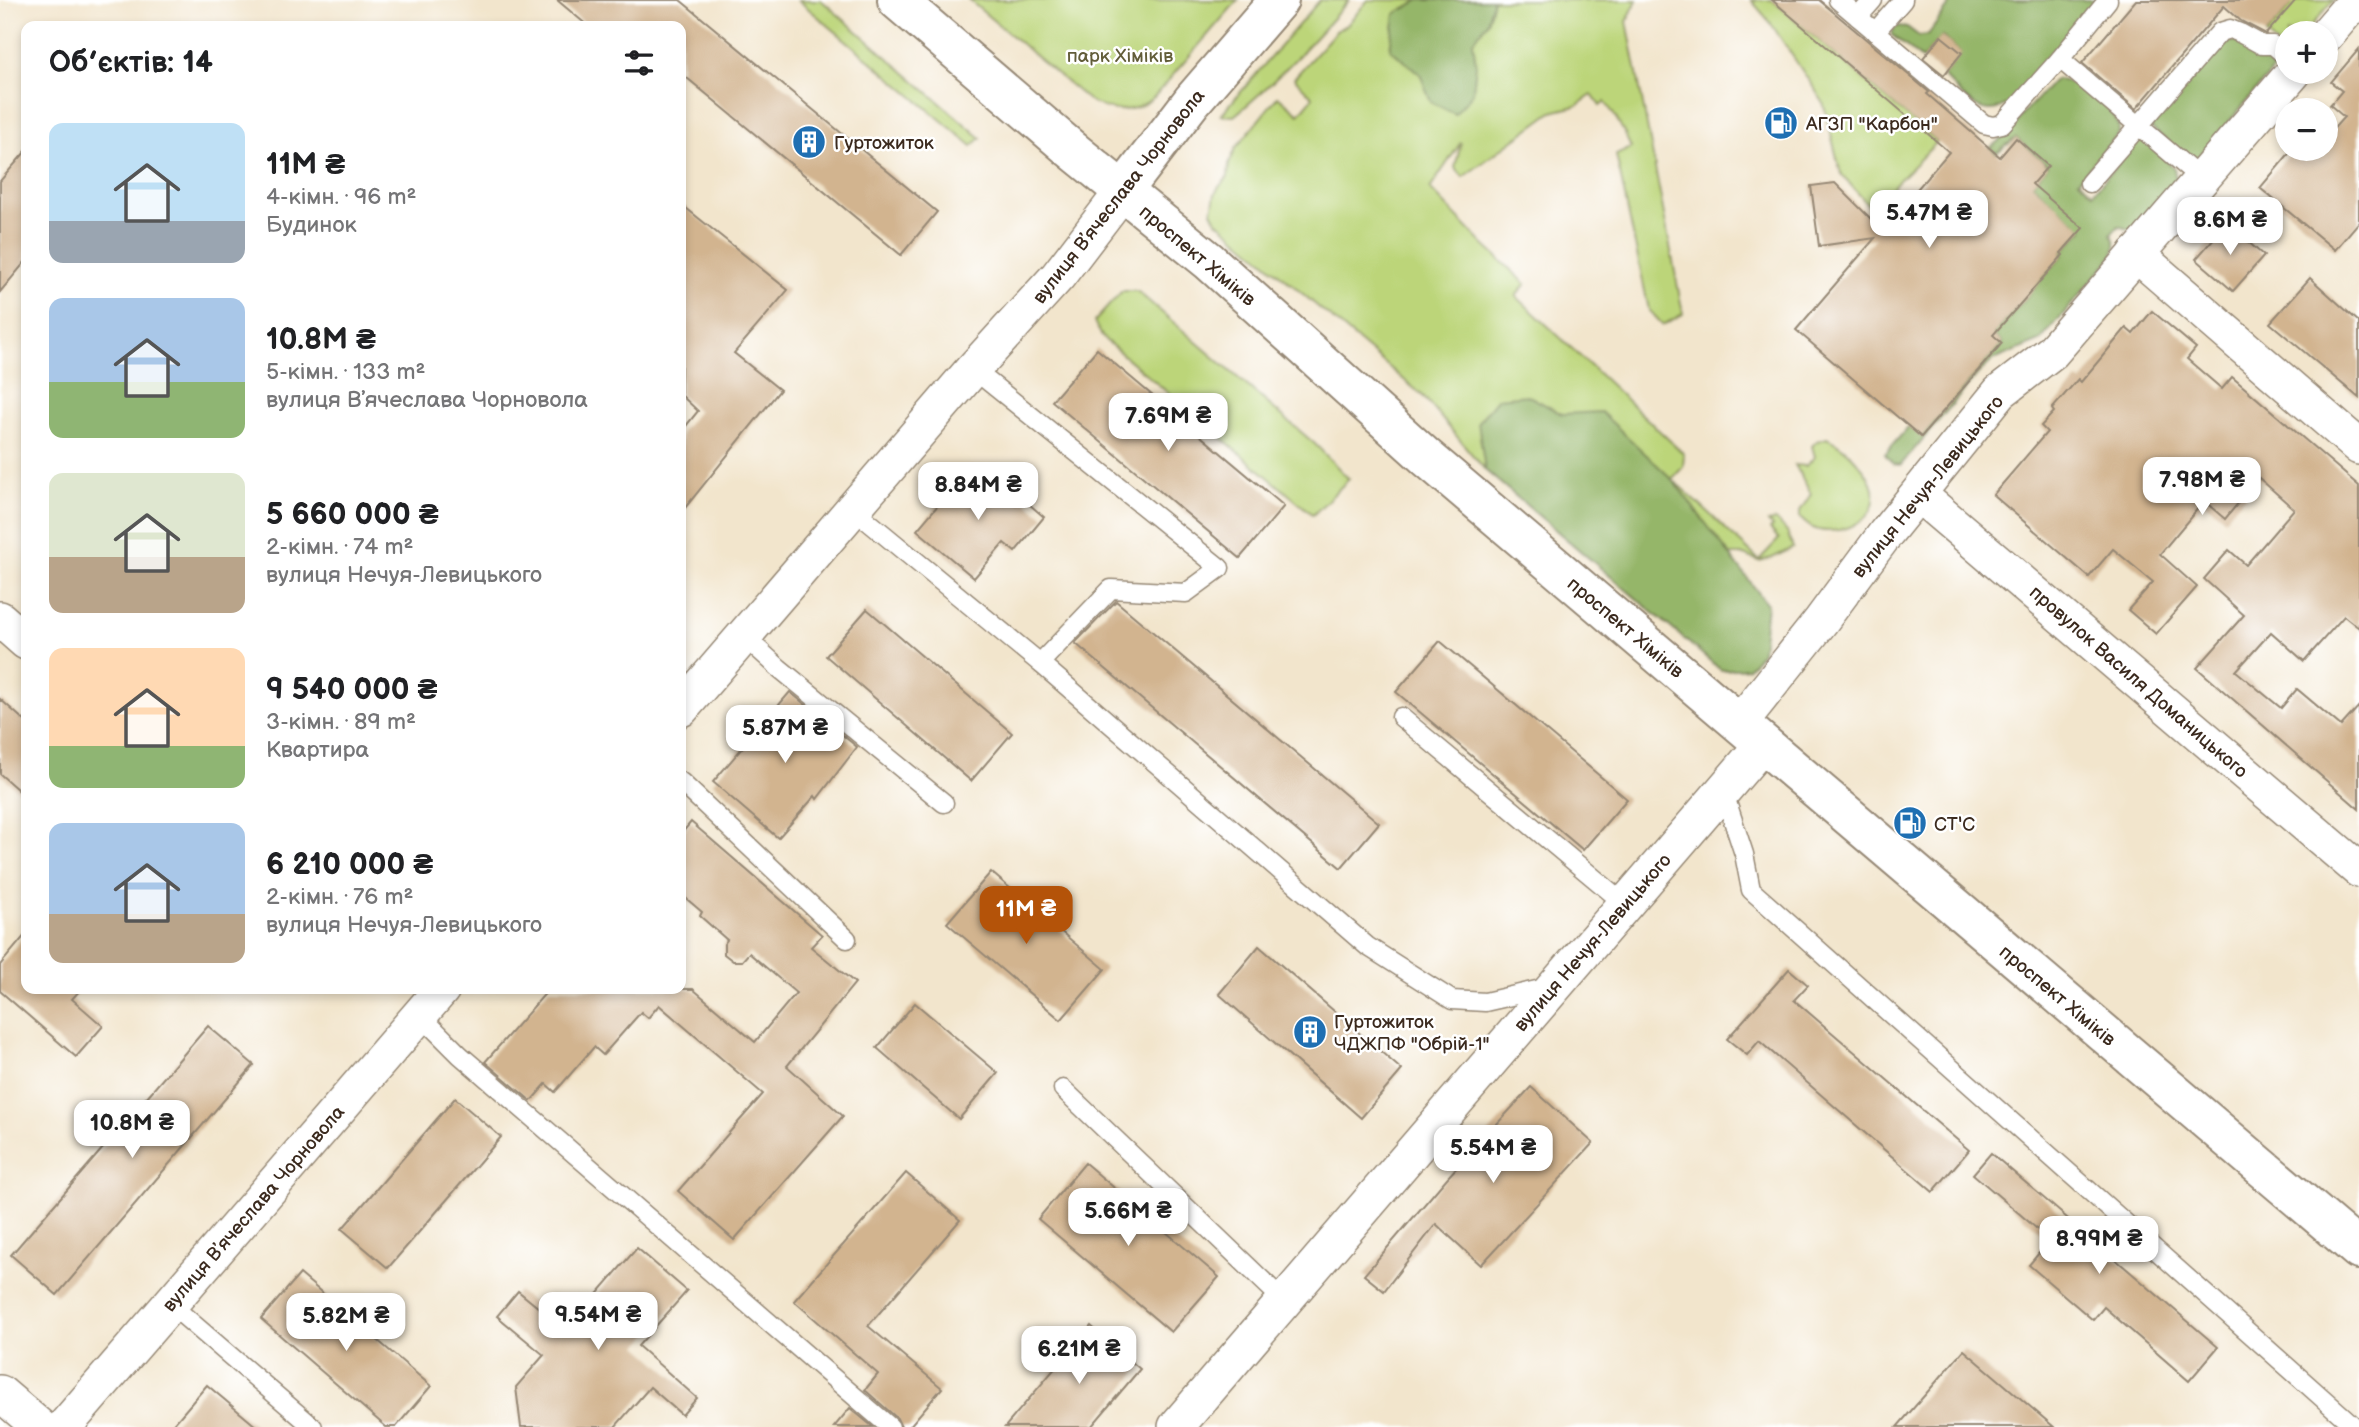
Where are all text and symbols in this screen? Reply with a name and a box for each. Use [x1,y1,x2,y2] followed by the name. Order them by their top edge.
[2275,21,2338,161] map controls
[2275,21,2338,84] button: +
[620,44,658,82] icon: filters
[49,45,213,81] text: Об’єктів: 14
[1067,45,1173,68] park label: парк Хіміків
[1028,85,1210,309] street label: вулиця Вʼячеслава Чорновола
[2275,98,2338,161] button: −
[1762,104,1800,142] fuel station icon: АГЗП "Карбон"
[1805,113,1938,136] place label: АГЗП "Карбон"
[790,123,828,161] building icon: Гуртожиток
[834,132,934,155] place label: Гуртожиток
[266,147,345,183] text: 11M ₴
[105,151,189,235] icon: home
[266,183,417,211] text: 4-кімн. · 96 m²
[1864,190,1994,250] pin: 5.47M ₴
[2173,198,2287,257] pin: 8.6M ₴
[1886,199,1972,227] text: 5.47M ₴
[1134,201,1260,312] street label: проспект Хіміків
[2193,206,2267,234] text: 8.6M ₴
[266,211,357,239] text: Будинок
[266,322,376,358] text: 10.8M ₴
[105,326,189,410] icon: home
[266,358,426,386] text: 5-кімн. · 133 m²
[266,386,588,414] text: вулиця Вʼячеслава Чорновола
[1847,391,2009,583] street label: вулиця Нечуя-Левицького
[1103,393,1233,453] pin: 7.69M ₴
[1125,402,1211,430] text: 7.69M ₴
[2137,458,2267,517] pin: 7.98M ₴
[913,462,1043,522] pin: 8.84M ₴
[2159,466,2245,494] text: 7.98M ₴
[934,471,1022,499] text: 8.84M ₴
[266,497,439,533] text: 5 660 000 ₴
[105,501,189,585] icon: home
[266,533,413,561] text: 2-кімн. · 74 m²
[266,561,542,589] text: вулиця Нечуя-Левицького
[1562,573,1688,684] street label: проспект Хіміків
[2024,581,2252,783] street label: провулок Василя Доманицького
[266,672,438,708] text: 9 540 000 ₴
[105,676,189,760] icon: home
[720,706,850,765] pin: 5.87M ₴
[266,708,416,736] text: 3-кімн. · 89 m²
[742,714,828,742] text: 5.87M ₴
[266,736,369,764] text: Квартира
[1891,804,1929,842] fuel station icon: СТ'С
[1934,813,1975,836] place label: СТ'С
[266,847,433,883] text: 6 210 000 ₴
[1510,849,1677,1037] street label: вулиця Нечуя-Левицького
[105,851,189,935] icon: home
[266,883,413,911] text: 2-кімн. · 76 m²
[977,886,1075,946] pin: 11M ₴
[996,895,1056,923] text: 11M ₴
[266,911,542,939] text: вулиця Нечуя-Левицького
[1994,941,2120,1052] street label: проспект Хіміків
[1334,1011,1490,1056] place label: Гуртожиток ЧДЖПФ "Обрій-1"
[1291,1013,1329,1051] building icon: Гуртожиток ЧДЖПФ "Обрій-1"
[67,1100,197,1160] pin: 10.8M ₴
[158,1101,350,1317] street label: вулиця Вʼячеслава Чорновола
[90,1109,174,1137] text: 10.8M ₴
[1428,1126,1558,1185] pin: 5.54M ₴
[1450,1134,1536,1162] text: 5.54M ₴
[1063,1188,1193,1248] pin: 5.66M ₴
[1084,1197,1172,1225] text: 5.66M ₴
[2034,1216,2164,1276] pin: 8.99M ₴
[2055,1225,2143,1253] text: 8.99M ₴
[533,1292,663,1352] pin: 9.54M ₴
[281,1294,411,1353] pin: 5.82M ₴
[555,1301,641,1329] text: 9.54M ₴
[302,1302,390,1330] text: 5.82M ₴
[1014,1326,1144,1386] pin: 6.21M ₴
[1037,1335,1121,1363] text: 6.21M ₴

